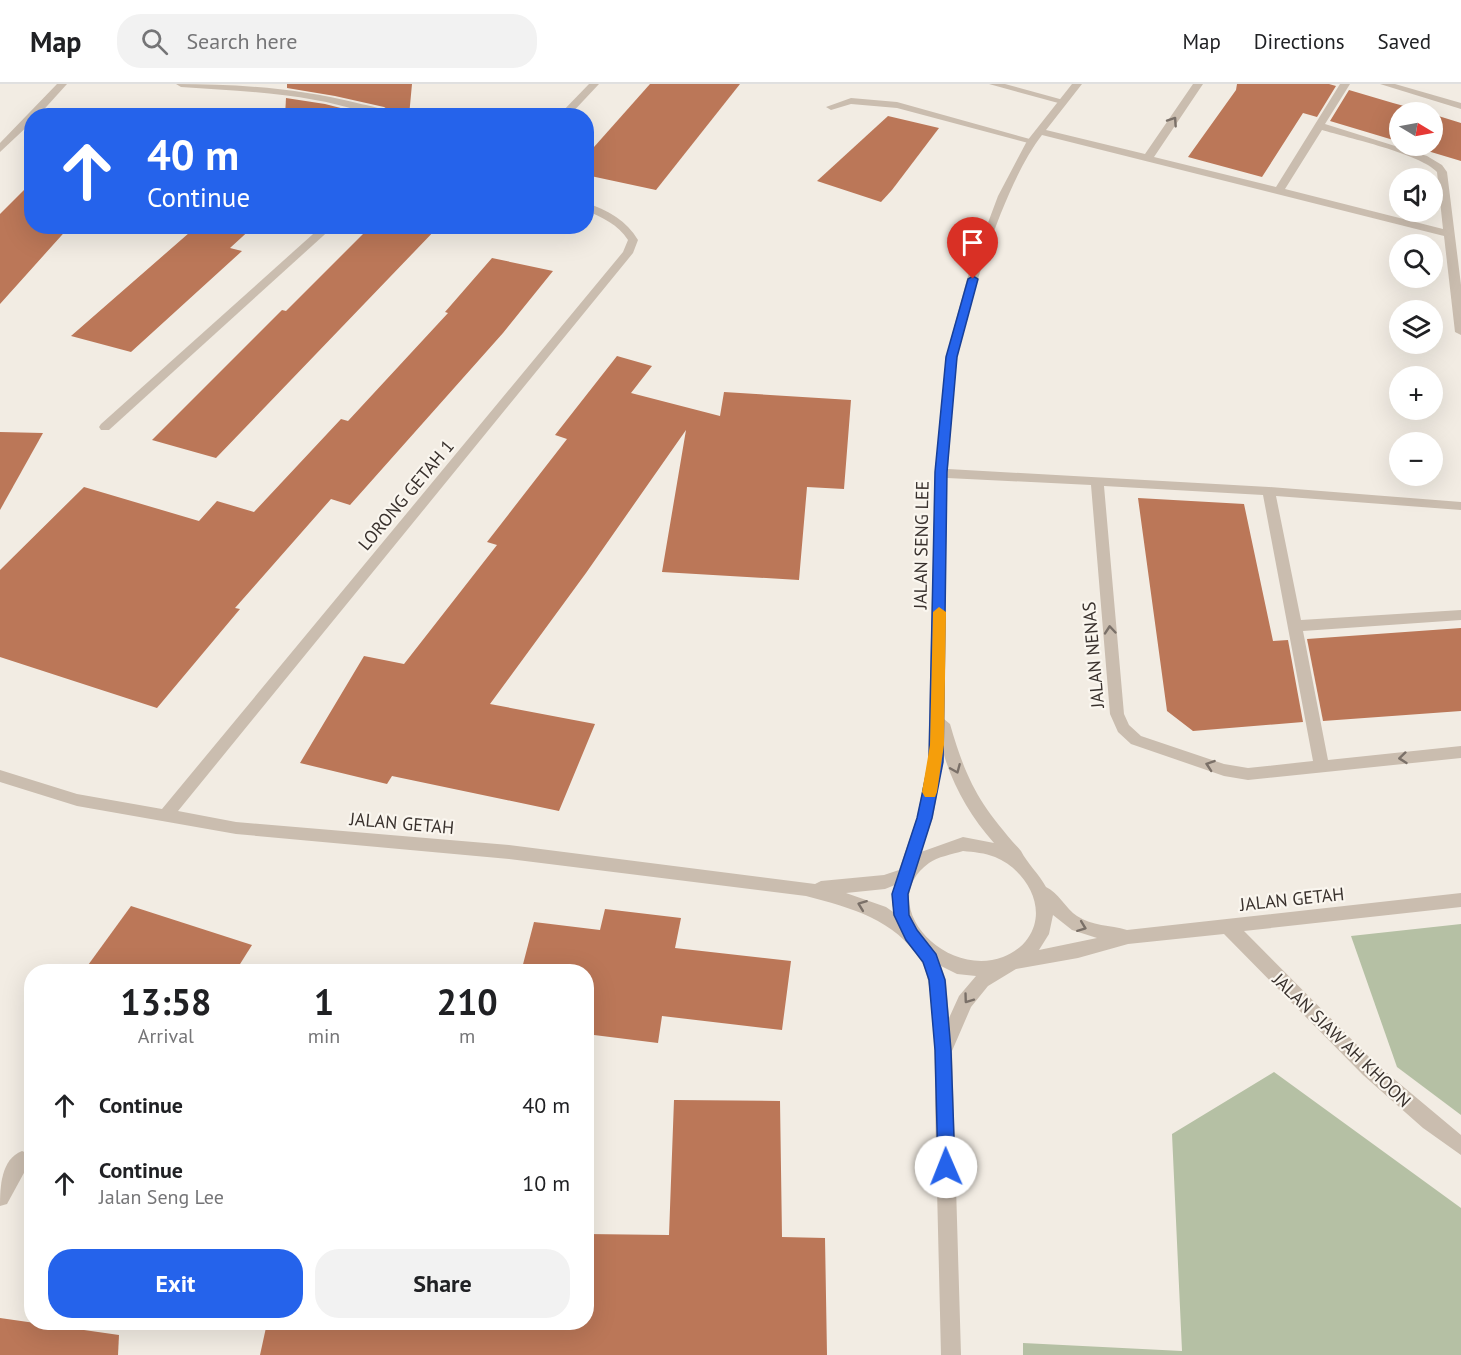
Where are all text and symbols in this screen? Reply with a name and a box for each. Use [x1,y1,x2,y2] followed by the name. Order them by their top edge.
[117,14,537,68] search box
[30,23,81,60] text: Map
[138,25,171,58] icon: search
[186,27,297,55] text: Search here
[1182,28,1221,55] text: Map
[1254,28,1345,55] text: Directions
[1378,28,1431,55] text: Saved
[1389,102,1443,156] north arrow
[1389,102,1443,486] map controls
[1166,117,1177,128] one-way arrow
[147,127,239,182] text: 40 m
[48,132,126,210] icon: ahead
[1389,168,1443,222] button: sound
[147,180,250,214] text: Continue
[947,217,998,279] pin
[956,226,989,259] icon: arrive
[1389,234,1443,288] button: search
[1389,300,1443,354] button: layers
[1389,366,1443,420] button: +
[1389,432,1443,486] button: −
[353,435,459,555] street label: LORONG GETAH 1
[908,481,934,610] street label: JALAN SENG LEE
[1077,601,1109,710] street label: JALAN NENAS
[1104,626,1117,635] one-way arrow
[1398,751,1407,764] one-way arrow
[1205,760,1216,773] one-way arrow
[949,762,961,773] one-way arrow
[348,807,455,839] street label: JALAN GETAH
[1238,882,1345,916] street label: JALAN GETAH
[857,900,868,912] one-way arrow
[1076,920,1087,932] one-way arrow
[1267,967,1416,1112] street label: JALAN SIAW AH KHOON
[120,978,212,1025] text: 13:58
[314,978,334,1025] text: 1
[437,978,498,1025] text: 210
[965,992,976,1003] one-way arrow
[138,1023,194,1049] text: Arrival
[308,1023,340,1049] text: min
[459,1023,475,1049] text: m
[48,1089,81,1122] icon: ahead
[99,1091,183,1119] text: Continue
[522,1091,570,1119] text: 40 m
[914,1135,978,1199] position arrow
[99,1156,183,1184] text: Continue
[48,1167,81,1200] icon: ahead
[522,1169,570,1197] text: 10 m
[99,1184,224,1210] text: Jalan Seng Lee
[48,1249,303,1318] button: Exit
[315,1249,570,1318] button: Share

